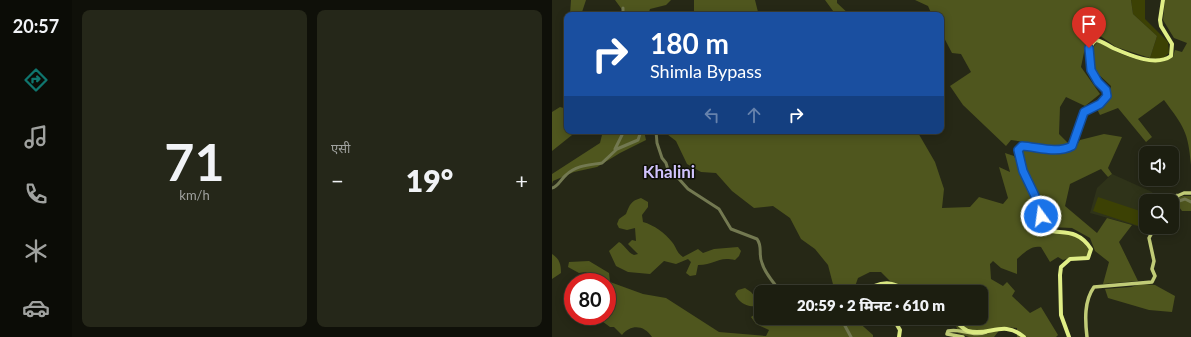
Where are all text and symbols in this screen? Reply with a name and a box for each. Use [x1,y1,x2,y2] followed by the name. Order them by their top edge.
[1072,7.0,1106,48] pin
[1078,13,1100,35] icon: arrive
[13,15,59,37] text: 20:57
[650,26,729,60] text: 180 m
[584,28,636,80] icon: right
[650,60,762,82] text: Shimla Bypass
[22,66,50,94] icon: directions
[701,104,723,126] icon: left
[743,104,765,126] icon: ahead
[785,104,807,126] icon: right
[22,123,50,151] icon: music
[164,130,225,192] text: 71
[331,140,350,156] text: एसी
[1139,146,1179,234] map controls
[1139,146,1179,186] button: sound
[643,161,695,182] district label: Khalini
[406,162,453,198] text: 19°
[331,167,344,194] text: −
[515,167,528,194] text: +
[22,180,50,208] icon: phone
[179,187,210,203] text: km/h
[1139,194,1179,234] button: search
[1020,195,1062,237] position arrow
[22,237,50,265] icon: climate
[564,273,616,325] speed limit sign: 80
[22,294,50,322] icon: car
[797,296,945,314] text: 20:59 · 2 मिनट · 610 m

